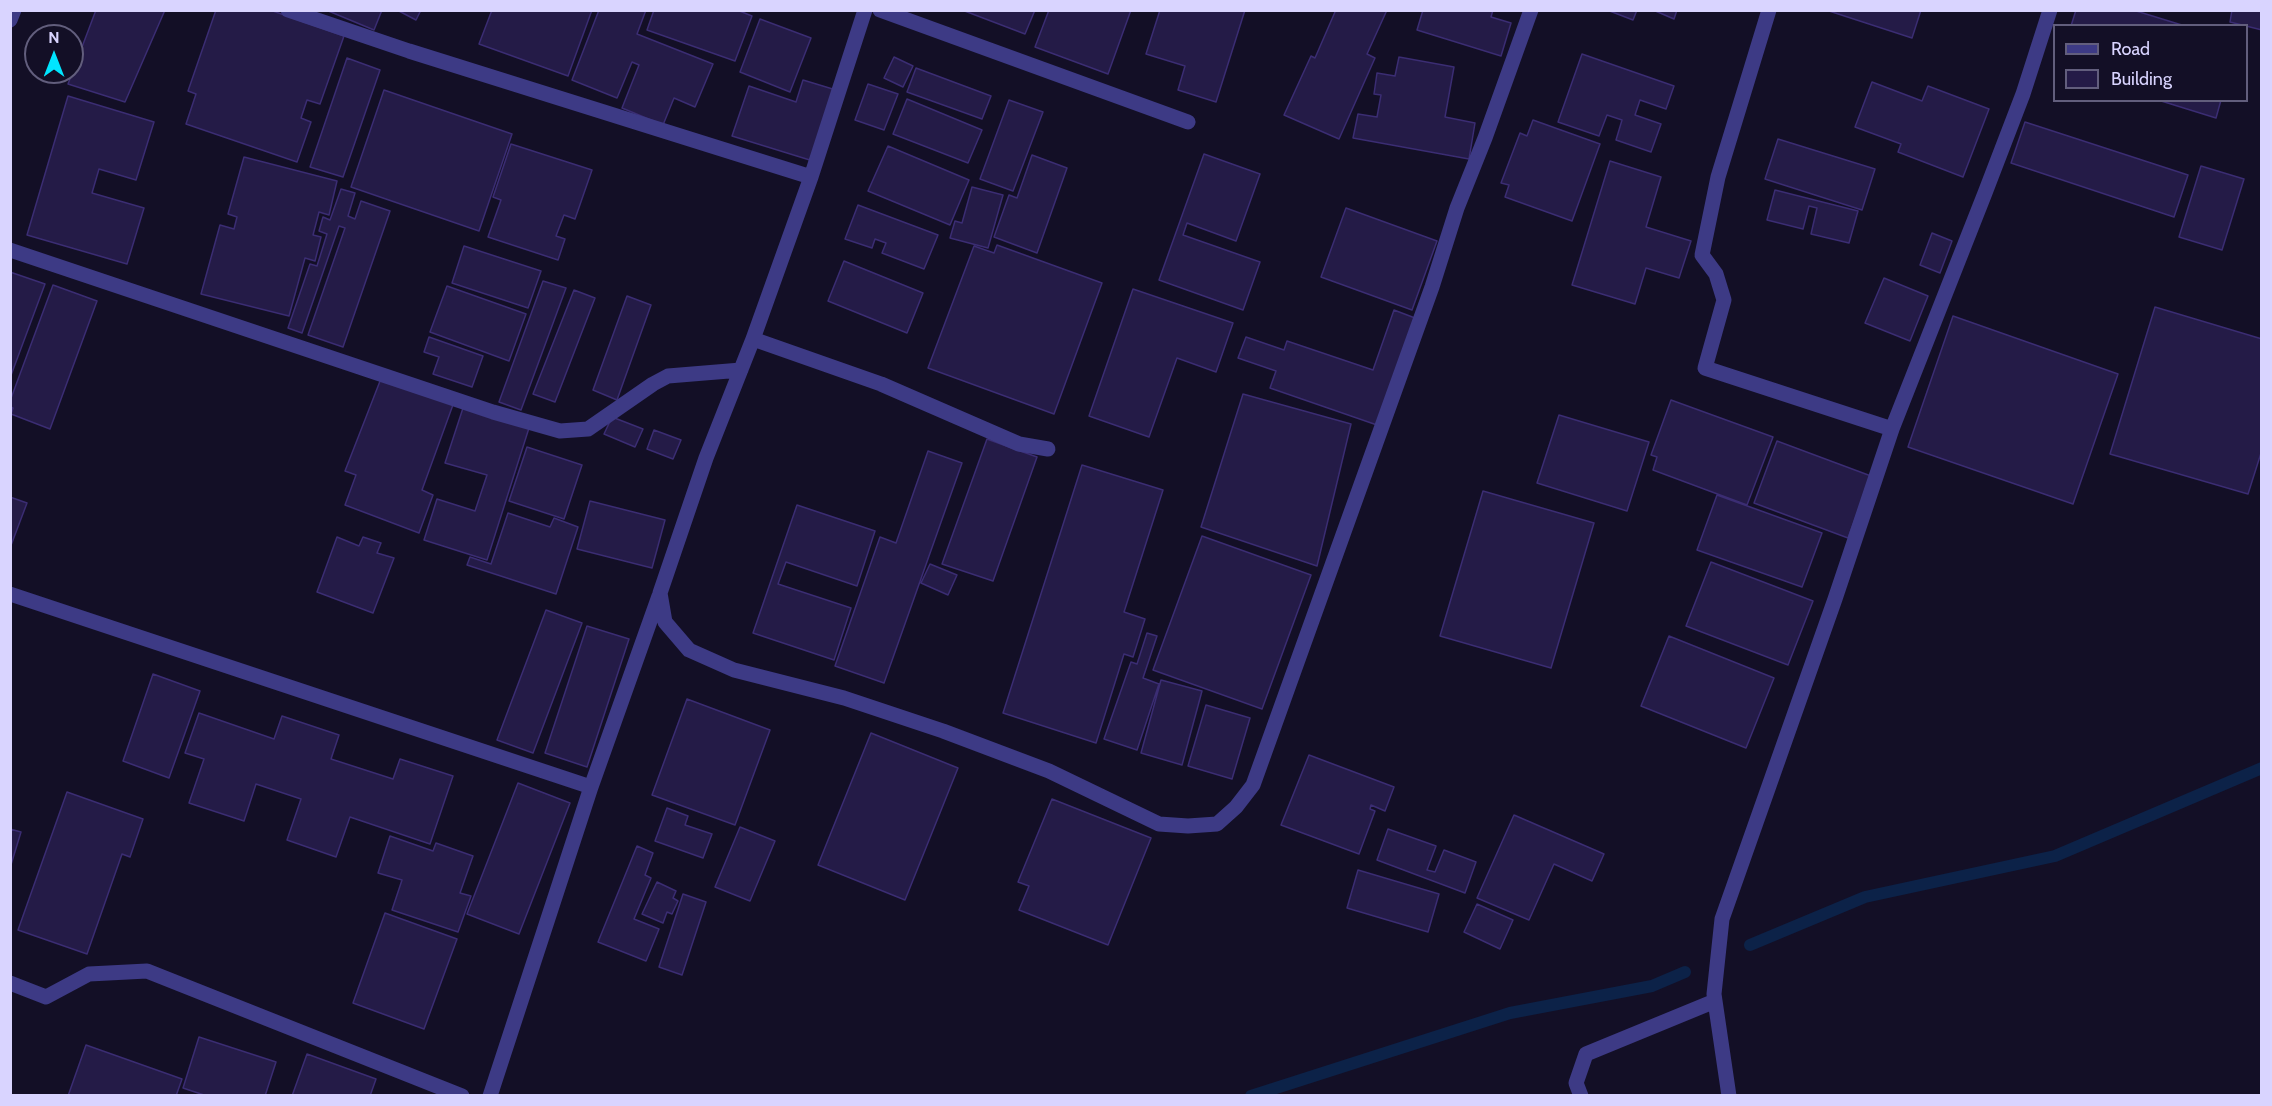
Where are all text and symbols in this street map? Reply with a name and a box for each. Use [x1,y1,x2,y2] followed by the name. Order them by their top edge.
[24,24,84,84] north arrow
[2053,24,2248,102] legend
[48,28,60,47] text: N
[2111,38,2150,60] text: Road
[2111,68,2172,90] text: Building

